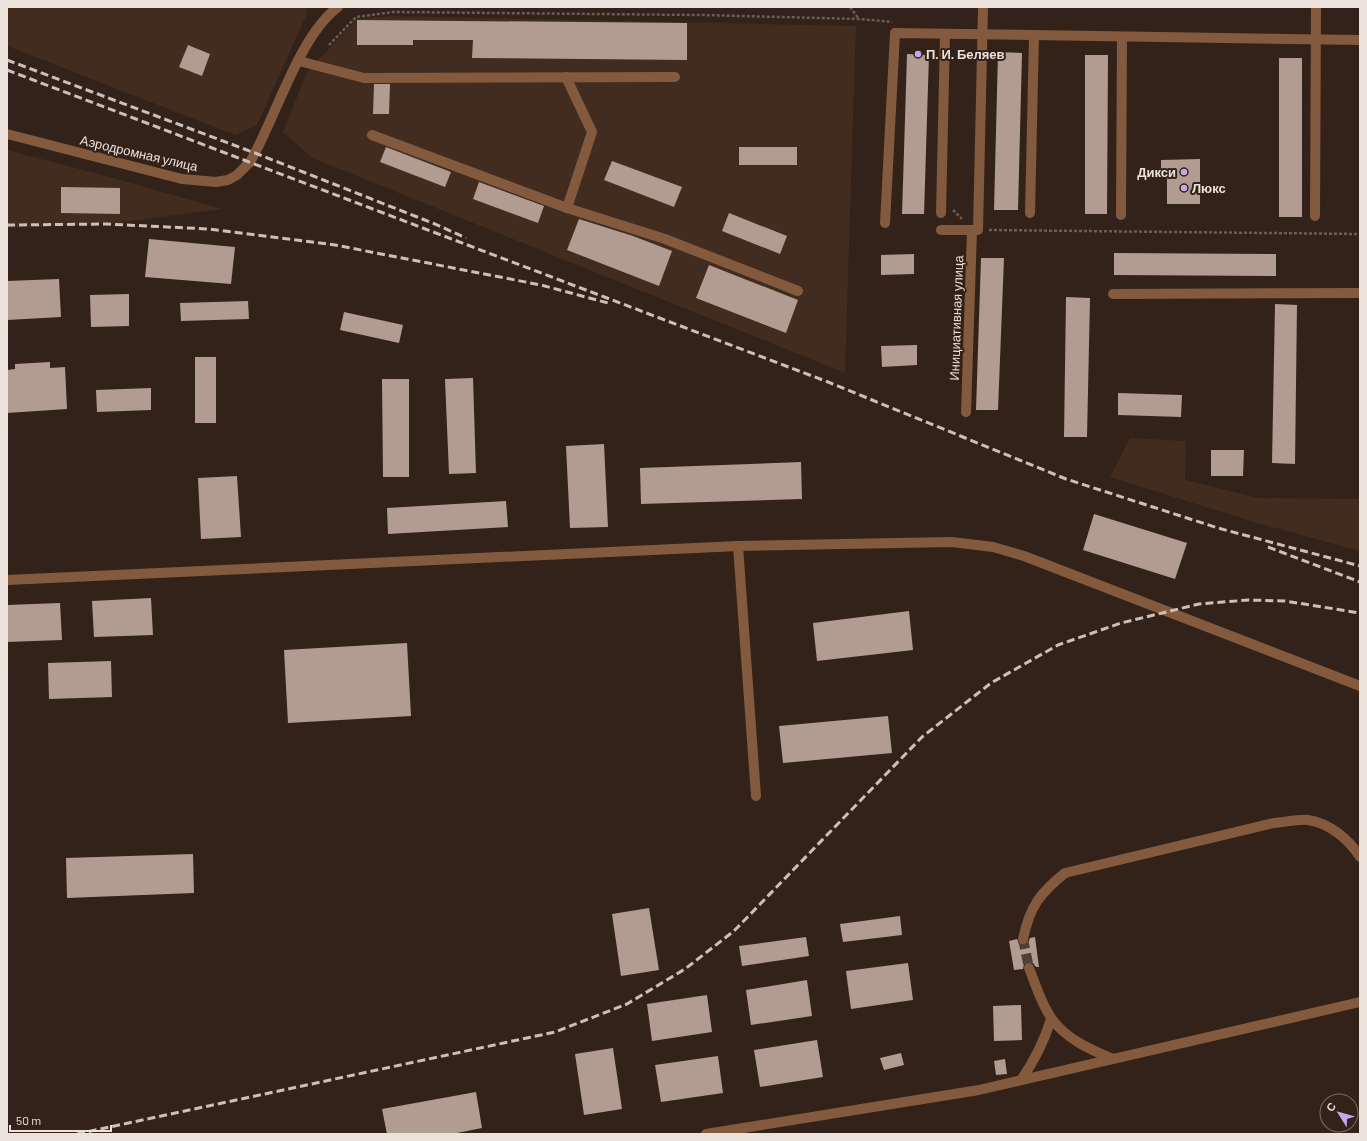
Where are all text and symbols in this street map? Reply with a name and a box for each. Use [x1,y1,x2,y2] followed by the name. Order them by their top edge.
[926,46,1005,62] place label: П. И. Беляев
[913,49,923,59] marker: П. И. Беляев
[78,132,200,175] street label: Аэродромная улица
[1137,164,1176,180] place label: Дикси
[1179,167,1189,177] marker: Дикси
[1192,180,1226,196] place label: Люкс
[1179,183,1189,193] marker: Люкс
[946,254,966,381] street label: Инициативная улица
[1319,1093,1359,1133] north arrow
[1323,1100,1338,1114] text: С
[10,1107,111,1133] scale bar
[16,1113,41,1127] text: 50 m

